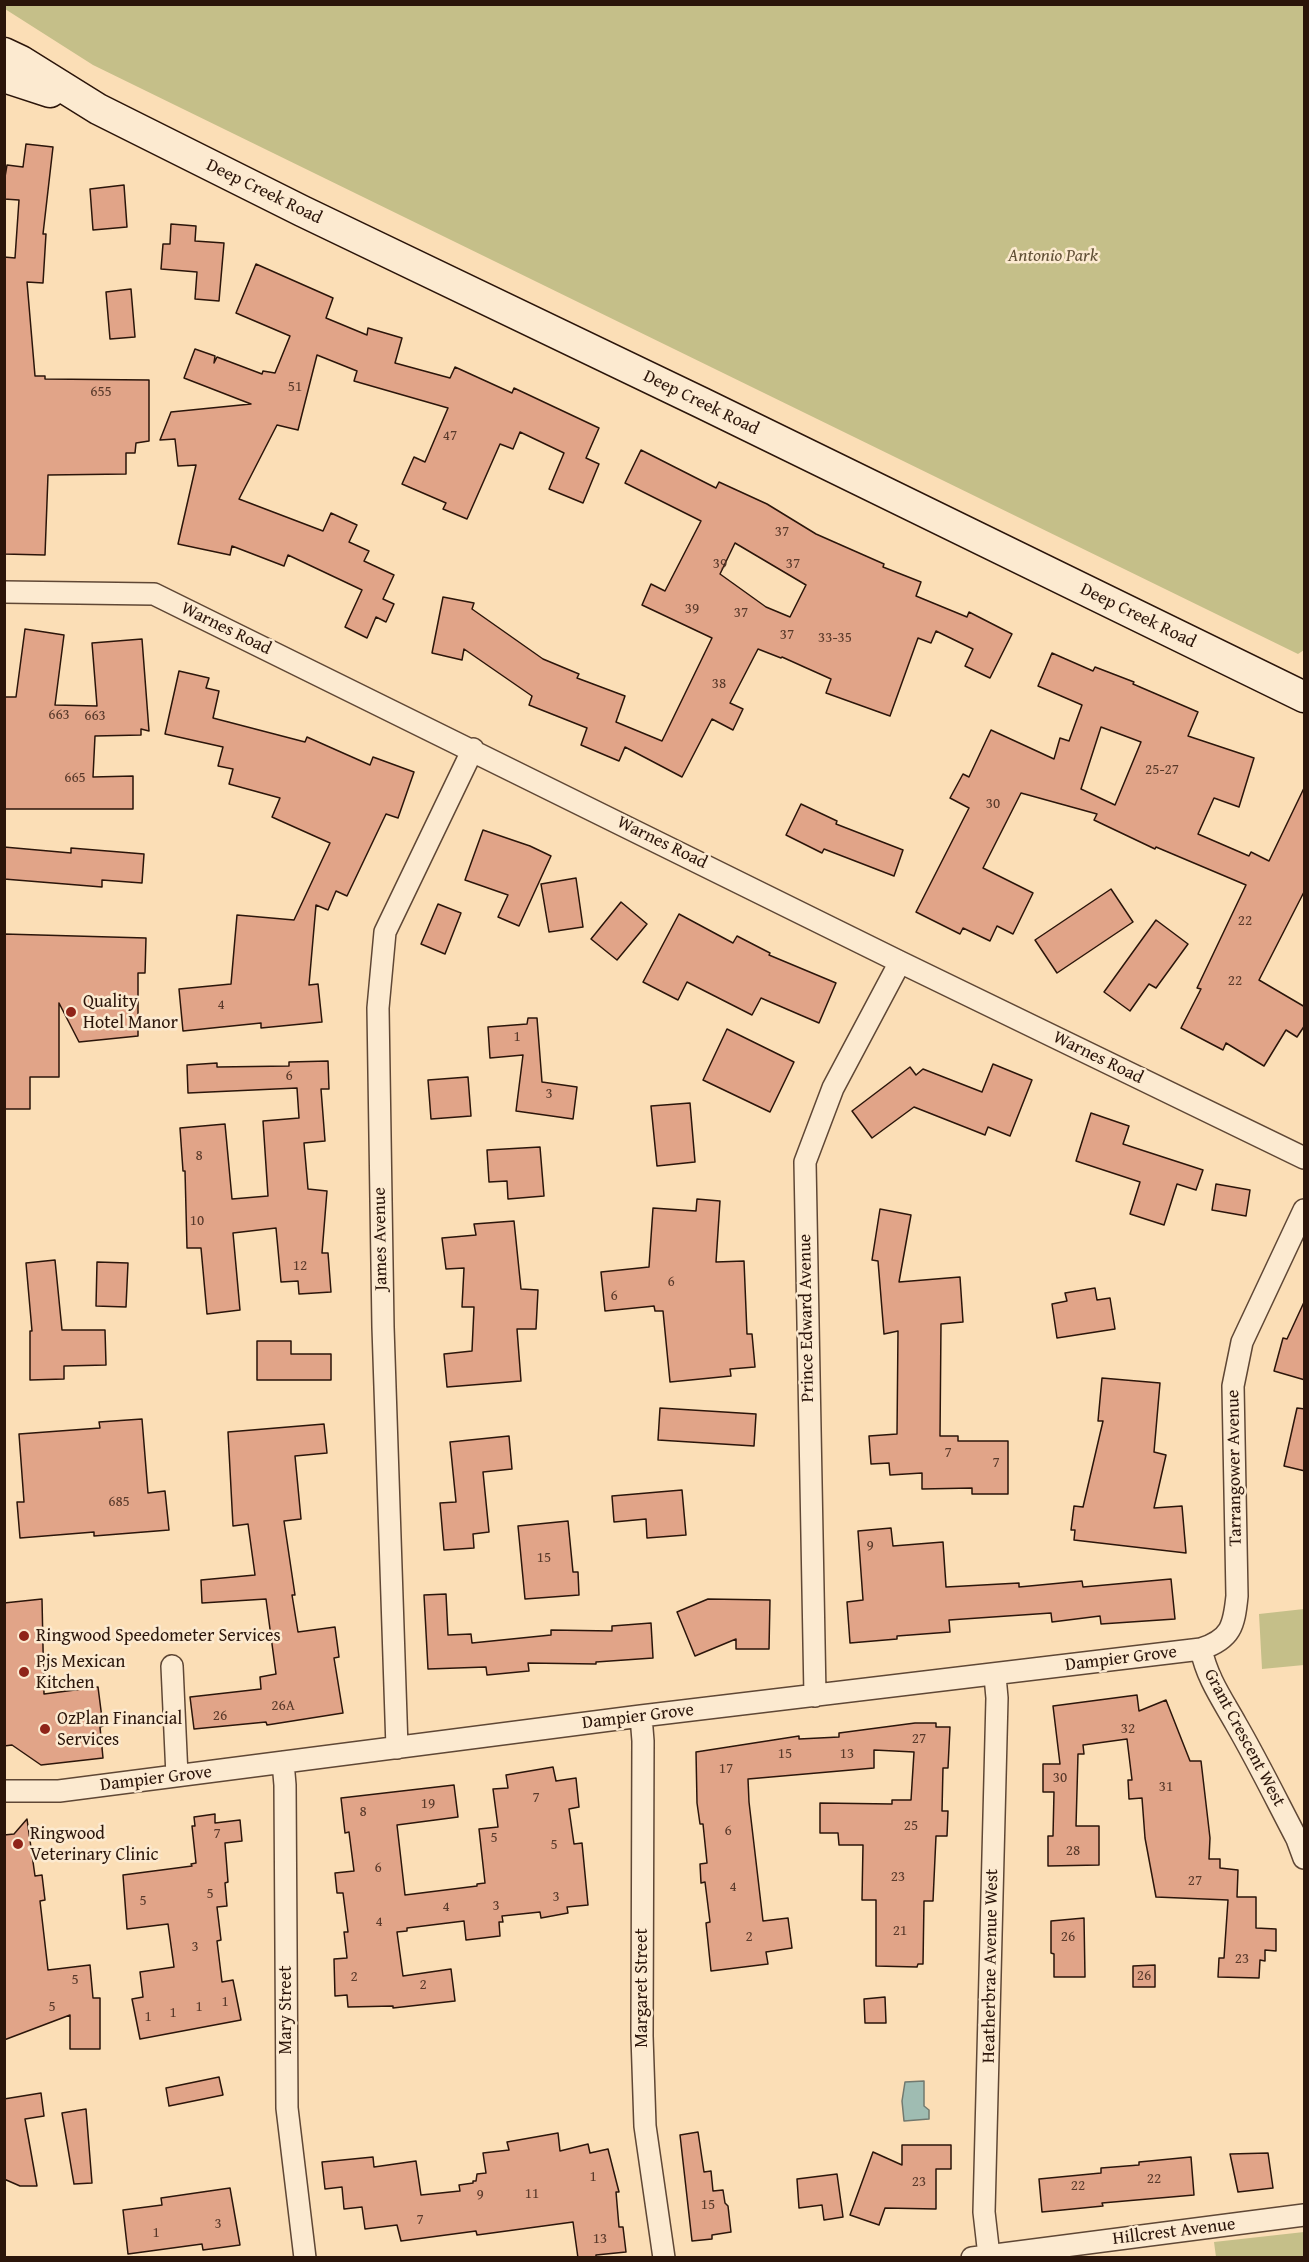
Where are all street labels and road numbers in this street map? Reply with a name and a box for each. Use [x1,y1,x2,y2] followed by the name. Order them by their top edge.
[203,155,325,229] street label: Deep Creek Road
[640,366,762,440] street label: Deep Creek Road
[1077,579,1199,653] street label: Deep Creek Road
[177,598,275,660] street label: Warnes Road
[613,812,711,874] street label: Warnes Road
[1049,1027,1147,1089] street label: Warnes Road
[369,1187,393,1291] street label: James Avenue
[795,1234,819,1402] street label: Prince Edward Avenue
[1223,1390,1247,1546] street label: Tarrangower Avenue
[1064,1641,1178,1677] street label: Dampier Grove
[1199,1666,1289,1810] street label: Grant Crescent West
[581,1699,695,1735] street label: Dampier Grove
[99,1761,213,1797] street label: Dampier Grove
[979,1869,1003,2063] street label: Heatherbrae Avenue West
[631,1928,653,2048] street label: Margaret Street
[275,1965,297,2055] street label: Mary Street
[1111,2214,1237,2250] street label: Hillcrest Avenue

